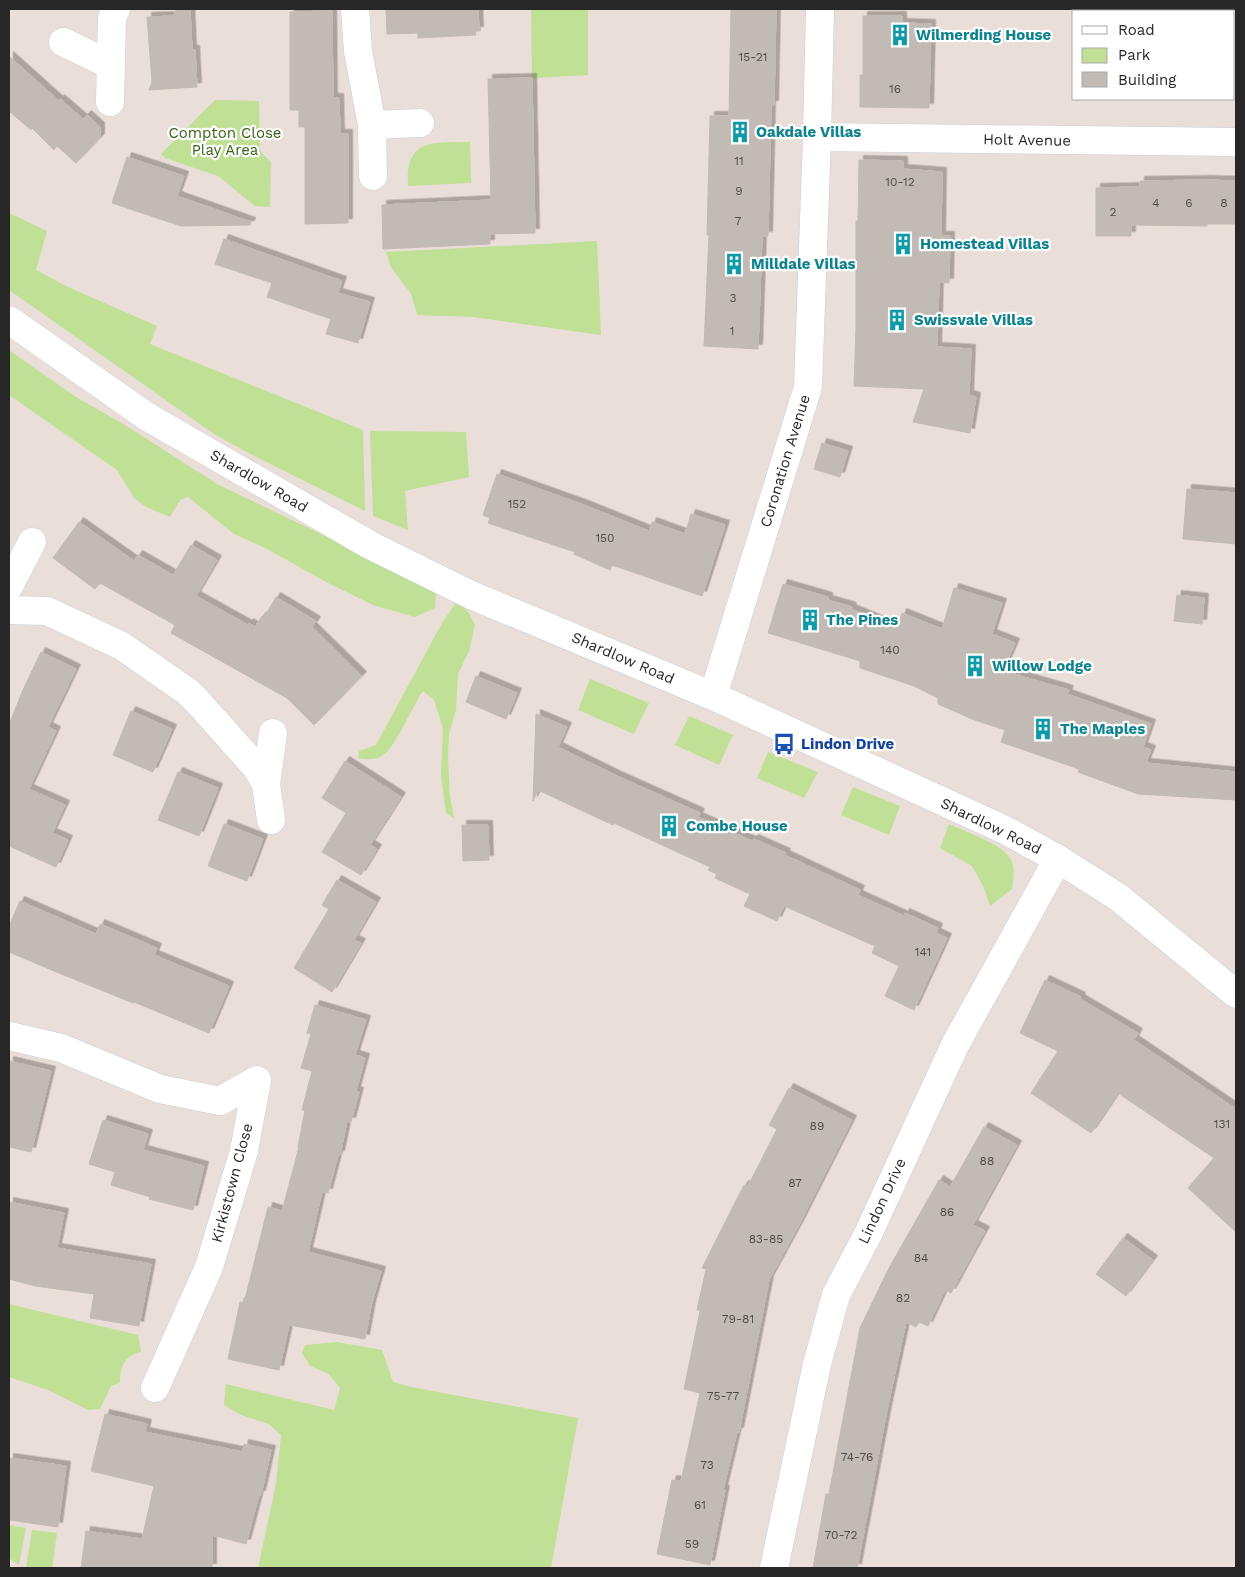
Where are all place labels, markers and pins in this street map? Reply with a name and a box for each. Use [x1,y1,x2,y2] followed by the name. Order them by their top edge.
[887,22,913,48] building icon: Wilmerding House
[916,26,1051,44] place label: Wilmerding House
[727,119,753,145] building icon: Oakdale Villas
[756,123,861,141] place label: Oakdale Villas
[890,231,916,257] building icon: Homestead Villas
[920,235,1049,253] place label: Homestead Villas
[721,251,747,277] building icon: Milldale Villas
[751,255,856,273] place label: Milldale Villas
[884,307,910,333] building icon: Swissvale Villas
[914,311,1033,329] place label: Swissvale Villas
[797,607,823,633] building icon: The Pines
[826,611,898,629] place label: The Pines
[962,653,988,679] building icon: Willow Lodge
[992,657,1092,675] place label: Willow Lodge
[1030,716,1056,742] building icon: The Maples
[1060,720,1145,738] place label: The Maples
[771,731,797,757] bus stop icon: Lindon Drive
[801,735,895,753] place label: Lindon Drive
[656,813,682,839] building icon: Combe House
[686,817,788,835] place label: Combe House

